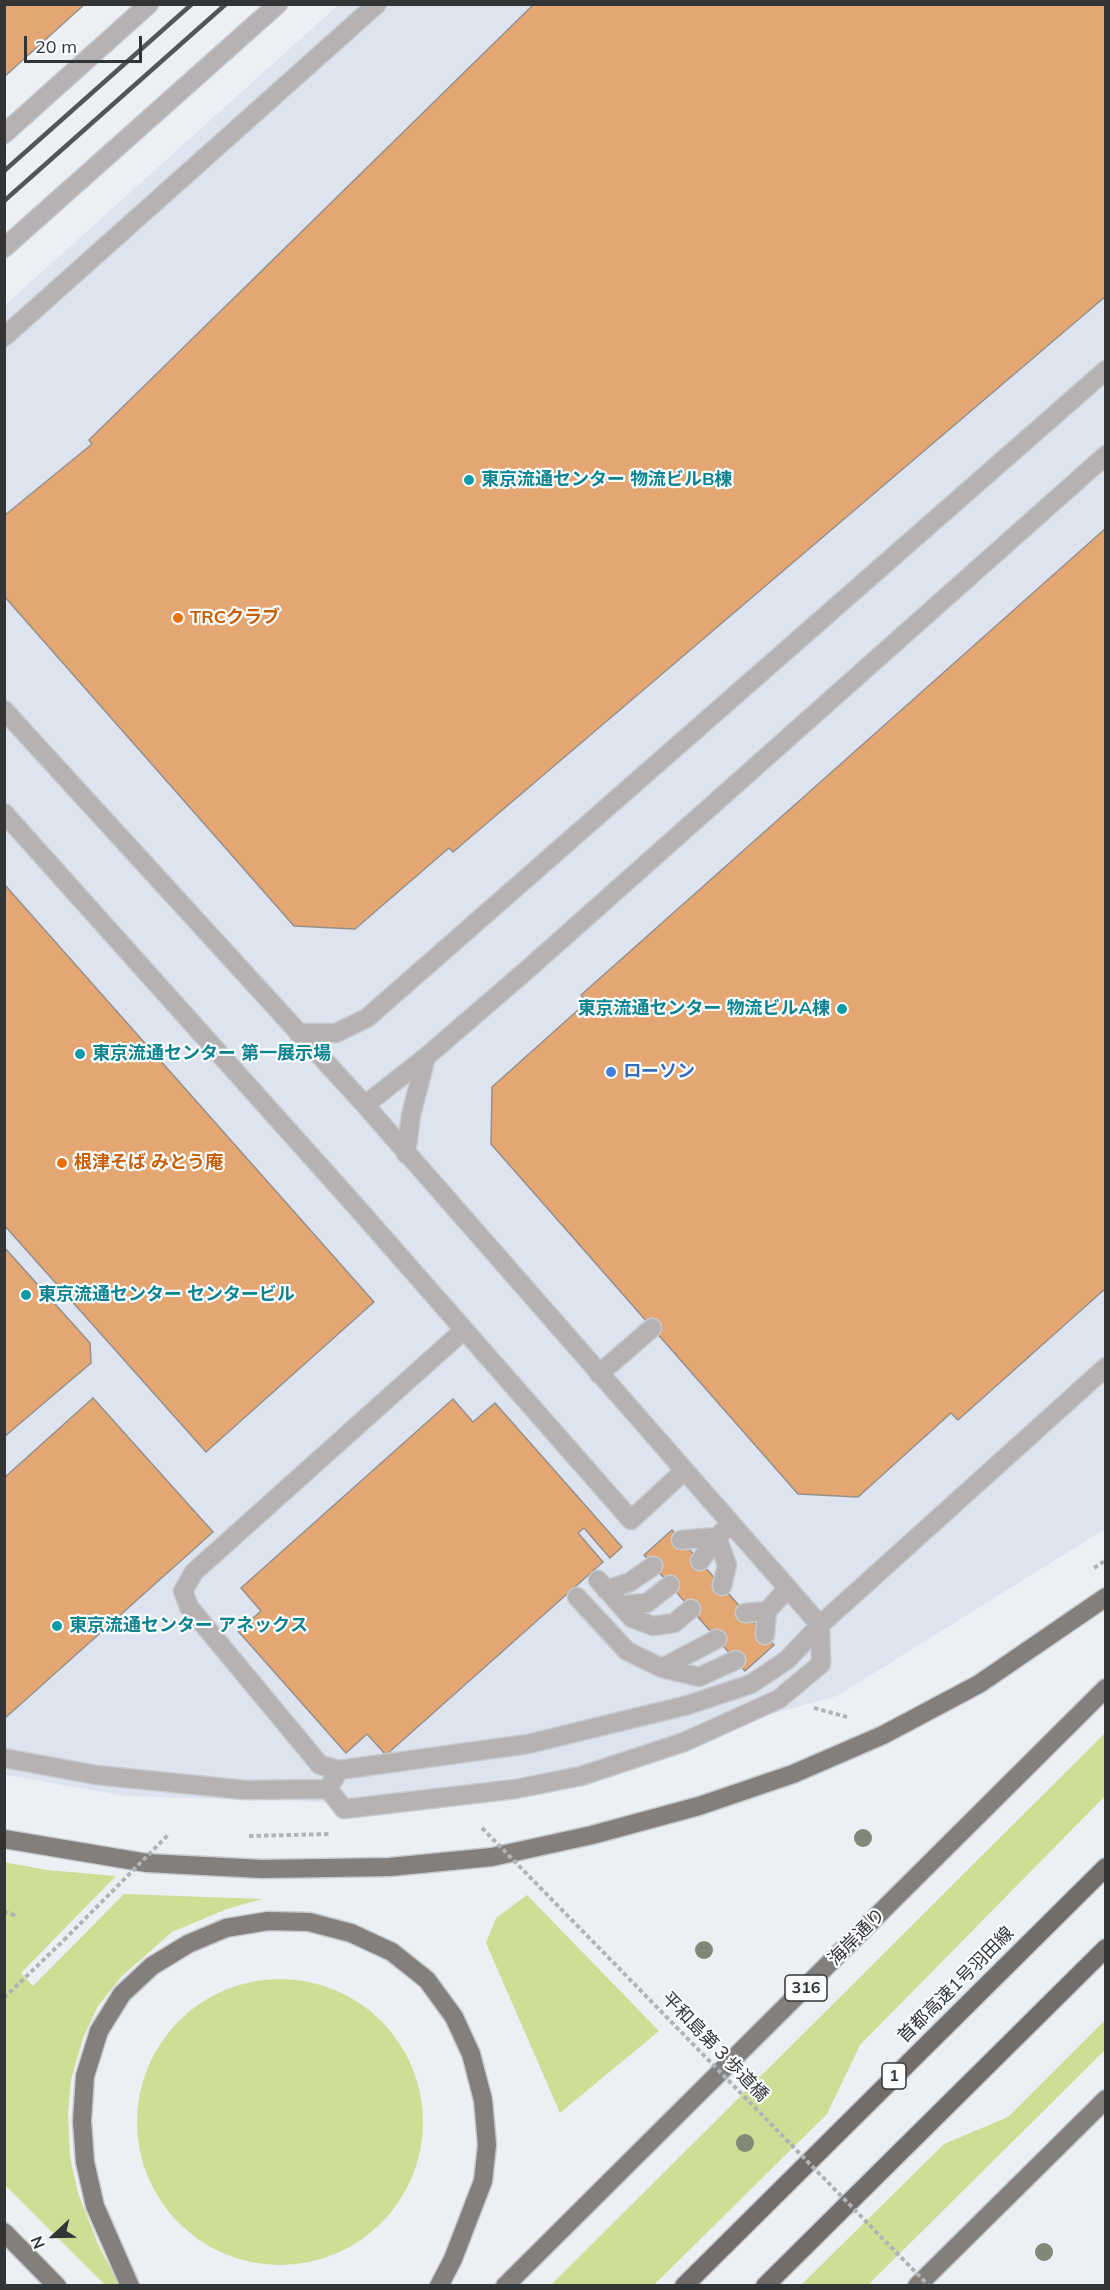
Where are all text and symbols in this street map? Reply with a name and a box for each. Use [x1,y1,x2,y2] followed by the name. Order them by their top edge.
[27,24,146,62] scale bar
[35,35,77,58] text: 20 m
[481,469,732,491] place label: 東京流通センター 物流ビルB棟
[462,473,476,487] marker: 東京流通センター 物流ビルB棟
[190,607,280,629] place label: TRCクラブ
[171,611,185,625] marker: TRCクラブ
[578,998,830,1020] place label: 東京流通センター 物流ビルA棟
[835,1002,849,1016] marker: 東京流通センター 物流ビルA棟
[92,1043,331,1065] place label: 東京流通センター 第一展示場
[73,1047,87,1061] marker: 東京流通センター 第一展示場
[623,1061,695,1083] place label: ローソン
[604,1065,618,1079] marker: ローソン
[74,1152,223,1174] place label: 根津そば みとう庵
[55,1156,69,1170] marker: 根津そば みとう庵
[38,1284,295,1306] place label: 東京流通センター センタービル
[19,1288,33,1302] marker: 東京流通センター センタービル
[69,1615,308,1637] place label: 東京流通センター アネックス
[50,1619,64,1633] marker: 東京流通センター アネックス
[824,1904,890,1970] street label: 海岸通り
[894,1923,1018,2047] street label: 首都高速1号羽田線
[785,1975,827,2001] road number: 316
[657,1988,773,2106] street label: 平和島第３歩道橋
[882,2063,906,2089] road number: 1
[24,2206,84,2266] north arrow
[26,2233,49,2252] text: N

